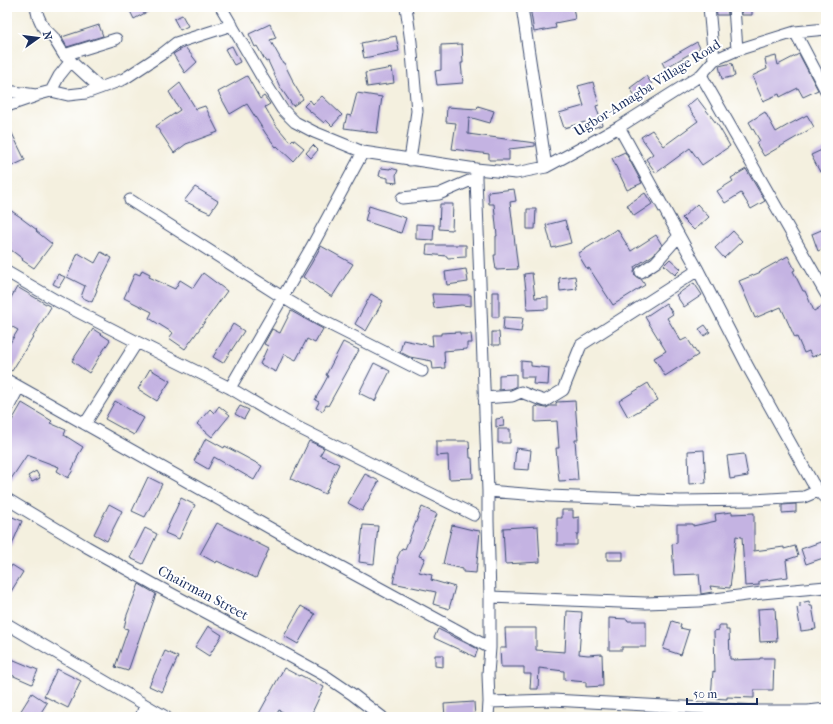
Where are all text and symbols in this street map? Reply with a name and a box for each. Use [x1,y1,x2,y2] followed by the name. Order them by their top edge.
[18,18,58,58] north arrow
[40,30,55,42] text: N
[571,36,724,140] street label: Ugbor-Amagba Village Road
[155,562,251,624] street label: Chairman Street
[687,680,757,706] scale bar
[693,687,717,701] text: 50 m

